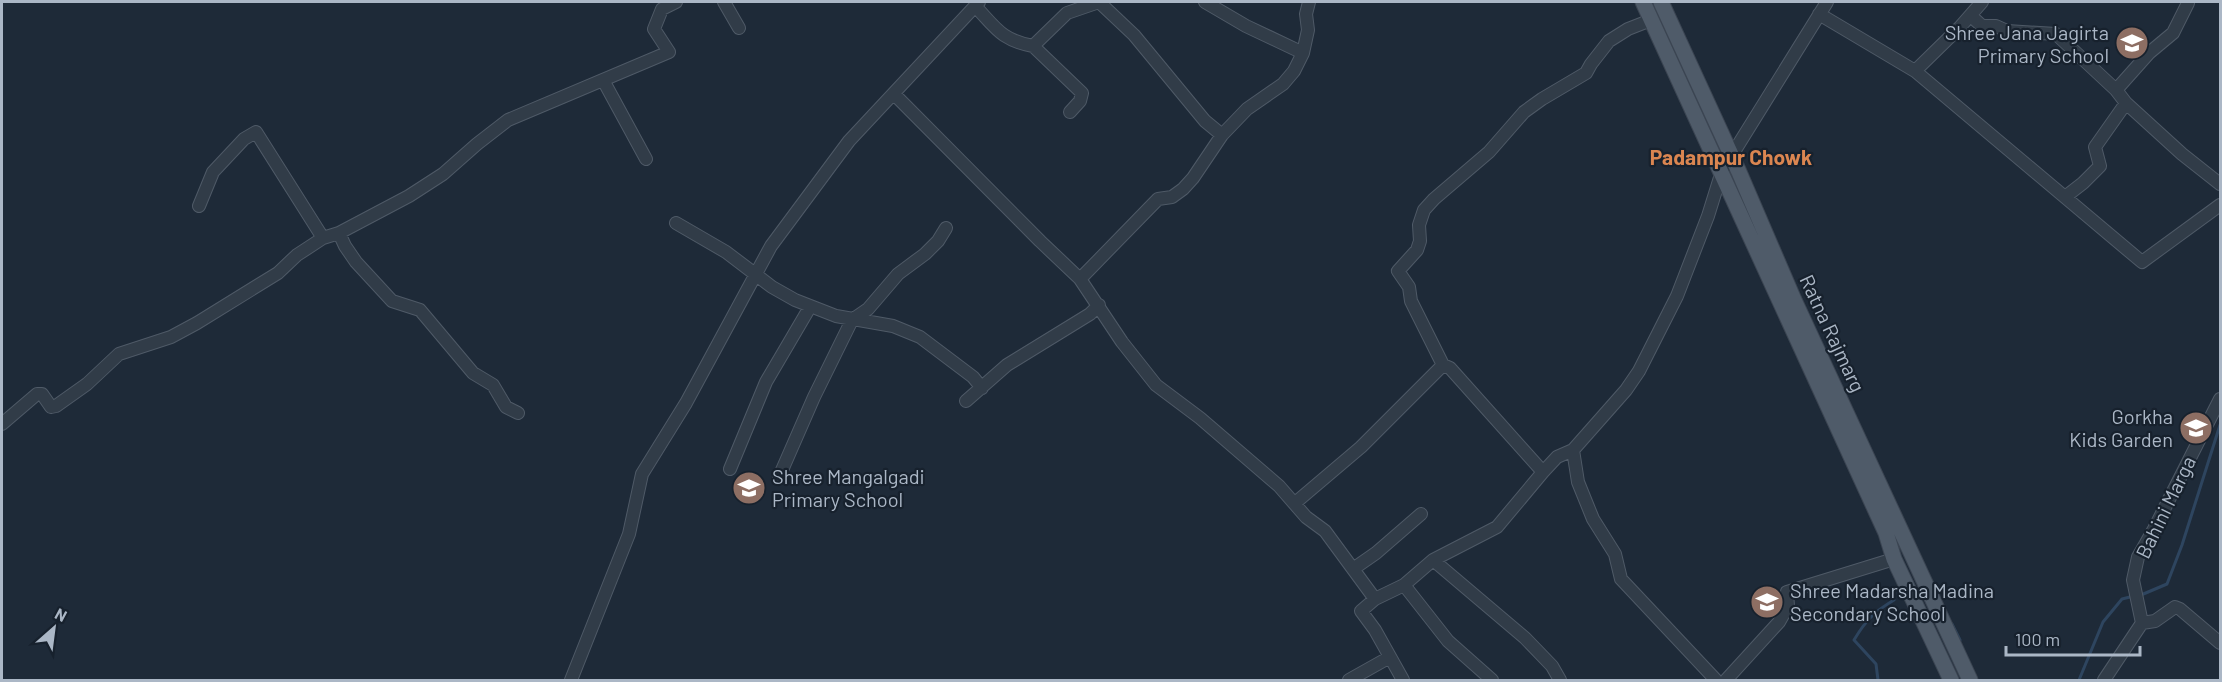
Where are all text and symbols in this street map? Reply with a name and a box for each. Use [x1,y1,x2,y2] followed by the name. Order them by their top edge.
[1945,20,2109,67] place label: Shree Jana Jagirta Primary School
[2114,25,2150,61] school or university icon: Shree Jana Jagirta Primary School
[1650,144,1812,169] district label: Padampur Chowk
[1795,271,1871,395] street label: Ratna Rajmarg
[2069,404,2173,451] place label: Gorkha Kids Garden
[2178,410,2214,446] school or university icon: Gorkha Kids Garden
[2130,452,2200,562] street label: Bahini Marga
[772,464,925,511] place label: Shree Mangalgadi Primary School
[731,470,767,506] school or university icon: Shree Mangalgadi Primary School
[1790,578,1994,625] place label: Shree Madarsha Madina Secondary School
[1749,584,1785,620] school or university icon: Shree Madarsha Madina Secondary School
[24,598,84,658] north arrow
[52,603,70,625] text: N
[2006,619,2140,657] scale bar
[2015,628,2060,650] text: 100 m

